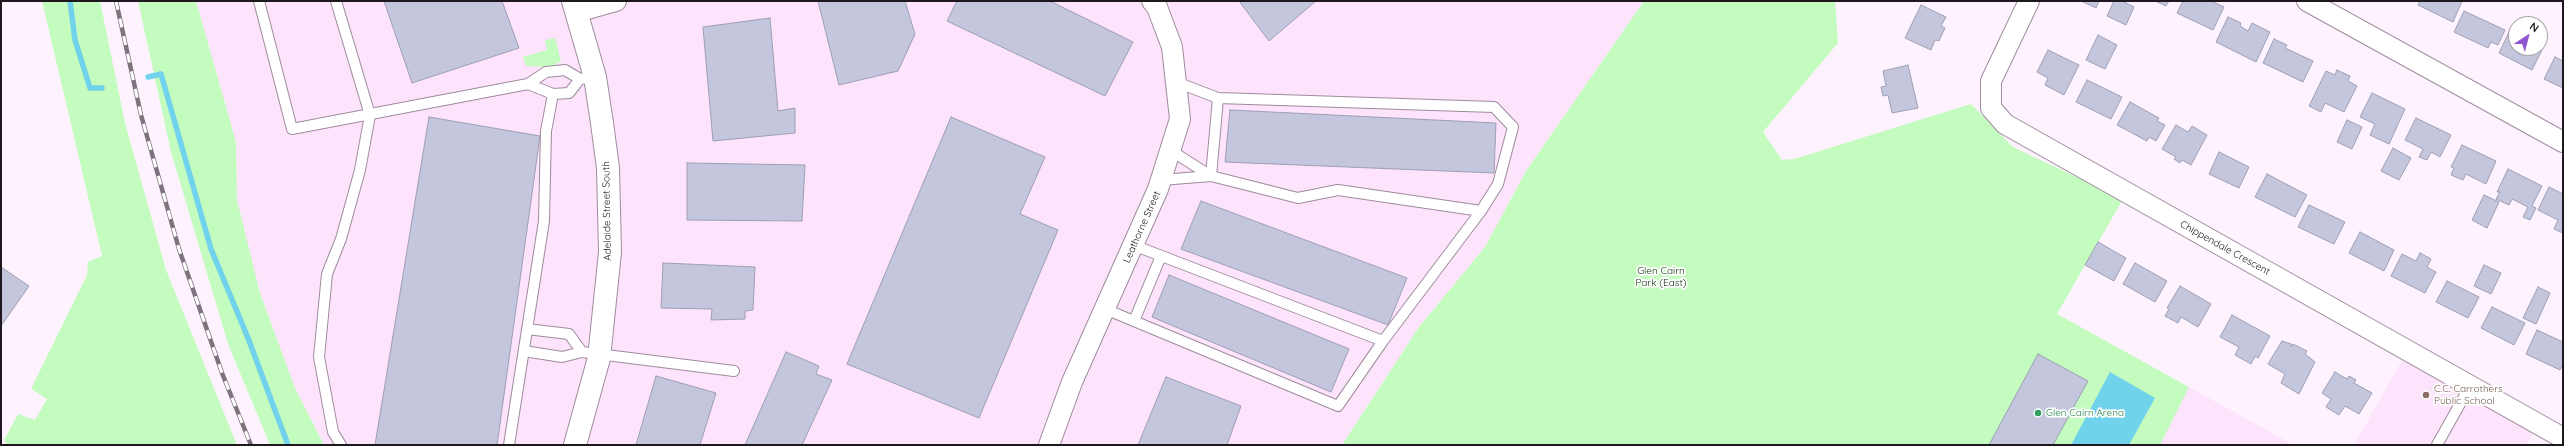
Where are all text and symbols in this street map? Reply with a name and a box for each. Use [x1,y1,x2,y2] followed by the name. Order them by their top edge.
[2508,16,2548,56] north arrow
[2527,19,2542,35] text: N
[600,161,614,261] street label: Adelaide Street South
[1121,189,1163,265] street label: Leathorne Street
[2178,218,2272,278] street label: Chippendale Crescent
[1635,265,1687,288] park label: Glen Cairn Park (East)
[2434,383,2503,406] place label: C.C. Carrothers Public School
[2421,390,2431,400] marker: C.C. Carrothers Public School
[2046,407,2124,419] place label: Glen Cairn Arena
[2033,408,2043,418] marker: Glen Cairn Arena

